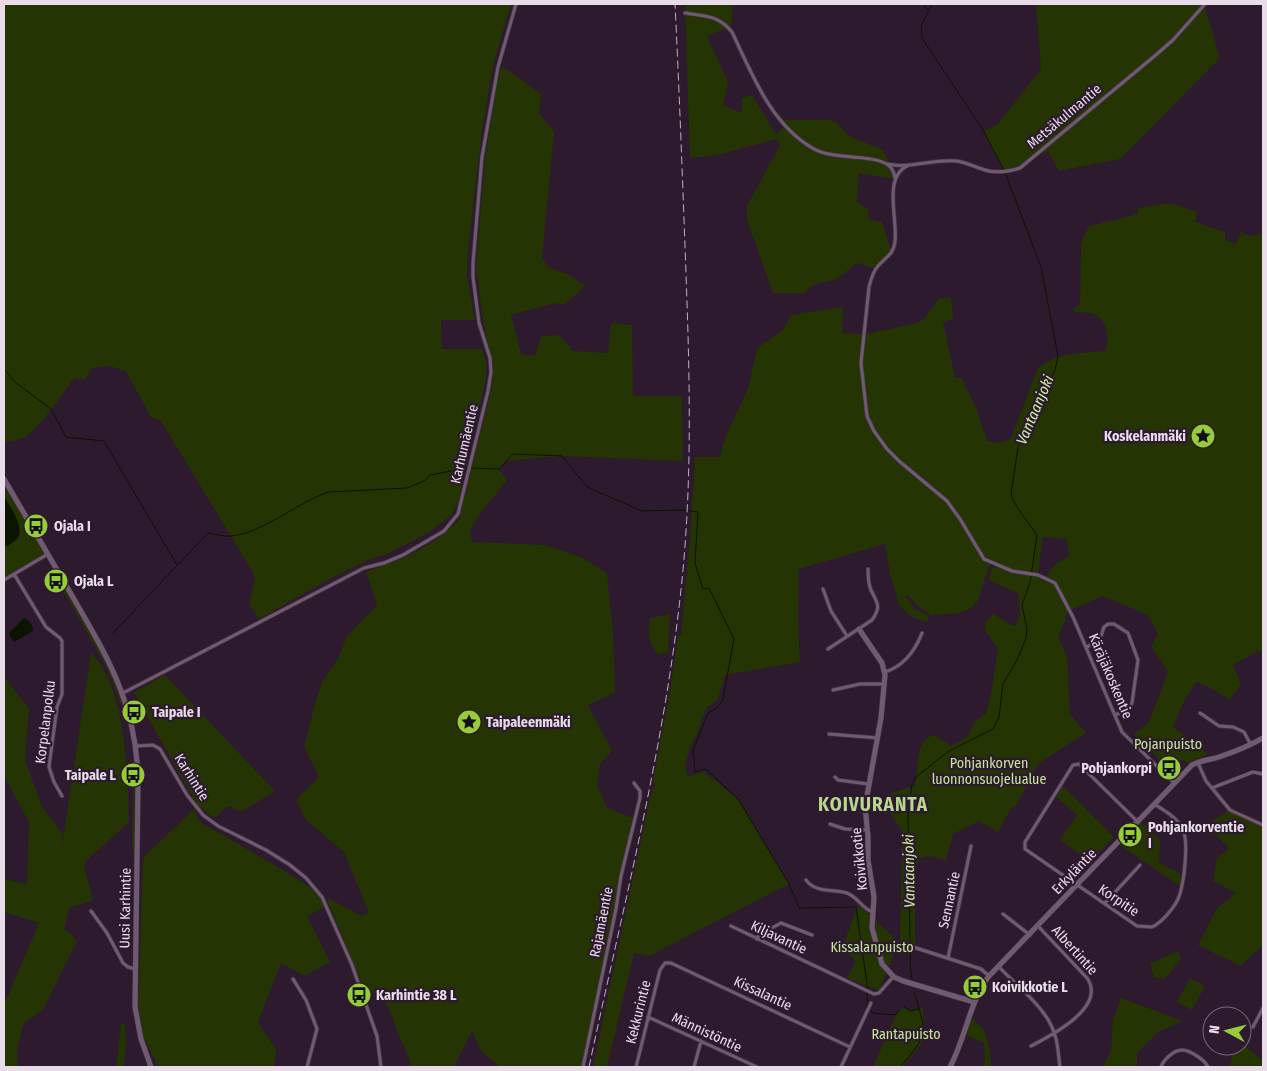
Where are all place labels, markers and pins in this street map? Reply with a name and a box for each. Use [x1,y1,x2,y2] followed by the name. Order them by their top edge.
[1190,423,1216,449] place icon: Koskelanmäki
[1104,428,1186,445] place label: Koskelanmäki
[23,513,49,539] bus stop icon: Ojala I
[54,518,91,535] place label: Ojala I
[43,568,69,594] bus stop icon: Ojala L
[74,573,114,590] place label: Ojala L
[121,699,147,725] bus stop icon: Taipale I
[152,704,201,721] place label: Taipale I
[456,709,482,735] place icon: Taipaleenmäki
[486,714,571,731] place label: Taipaleenmäki
[1156,755,1182,781] bus stop icon: Pohjankorpi
[1081,760,1152,777] place label: Pohjankorpi
[120,762,146,788] bus stop icon: Taipale L
[65,767,116,784] place label: Taipale L
[1148,819,1244,852] place label: Pohjankorventie I
[1117,822,1143,848] bus stop icon: Pohjankorventie I
[962,974,988,1000] bus stop icon: Koivikkotie L
[992,979,1068,996] place label: Koivikkotie L
[346,982,372,1008] bus stop icon: Karhintie 38 L
[376,987,457,1004] place label: Karhintie 38 L

